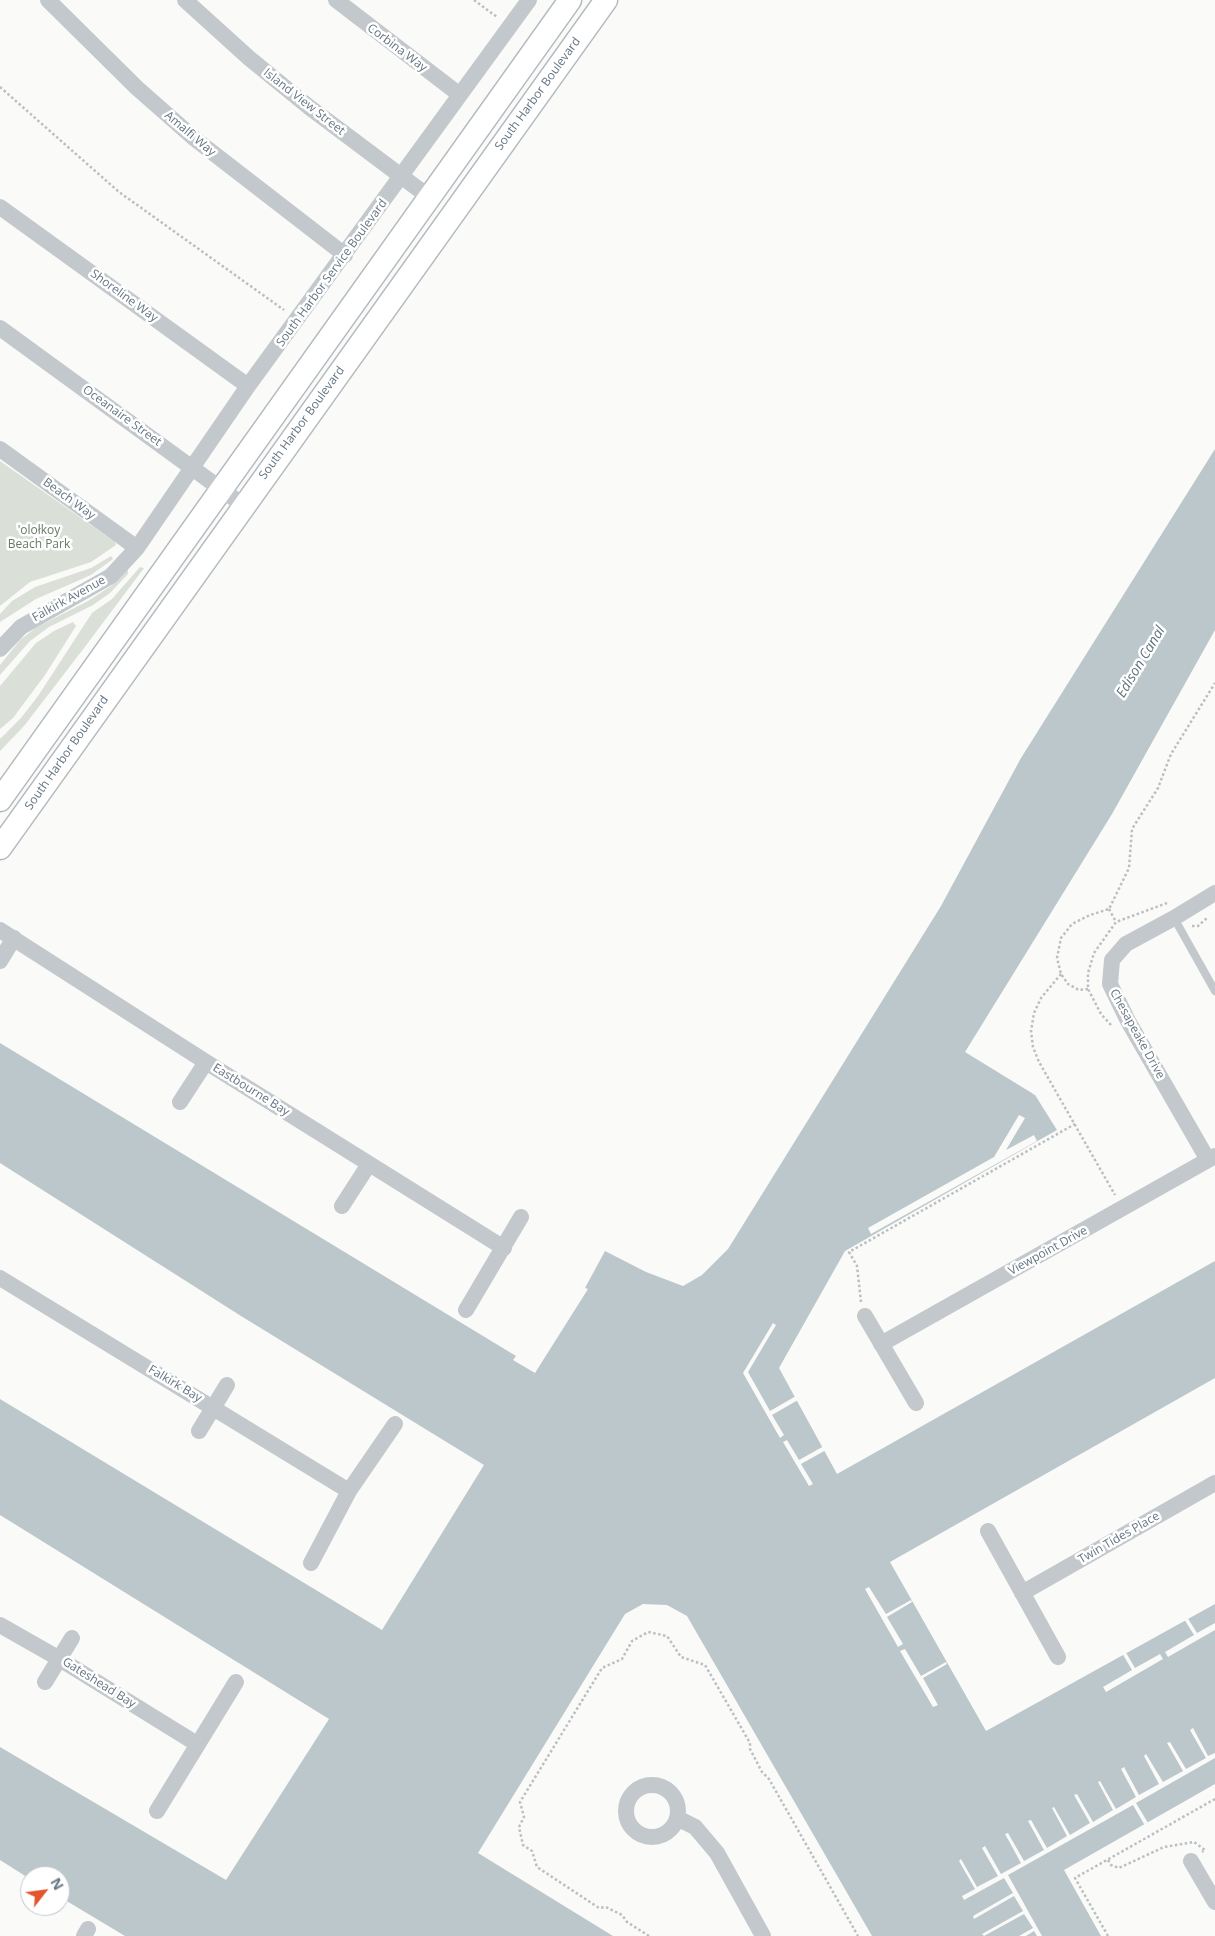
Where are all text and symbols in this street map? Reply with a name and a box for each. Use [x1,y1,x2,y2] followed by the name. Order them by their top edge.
[364,21,430,75] street label: Corbina Way
[492,35,584,153] street label: South Harbor Boulevard
[260,66,348,138] street label: Island View Street
[161,108,219,160] street label: Amalfi Way
[274,196,390,350] street label: South Harbor Service Boulevard
[87,267,161,325] street label: Shoreline Way
[256,364,348,482] street label: South Harbor Boulevard
[80,383,164,449] street label: Oceanaire Street
[40,475,98,523] street label: Beach Way
[8,524,70,552] park label: 'olołkoy Beach Park
[30,573,108,625] street label: Falkirk Avenue
[1113,623,1169,701] water label: Edison Canal
[22,693,112,813] street label: South Harbor Boulevard
[1106,987,1168,1081] street label: Chesapeake Drive
[210,1061,292,1119] street label: Eastbourne Bay
[1006,1223,1090,1279] street label: Viewpoint Drive
[146,1362,204,1406] street label: Falkirk Bay
[1076,1509,1162,1567] street label: Twin Tides Place
[60,1655,138,1711] street label: Gateshead Bay
[20,1866,70,1916] north arrow
[46,1874,69,1893] text: N

